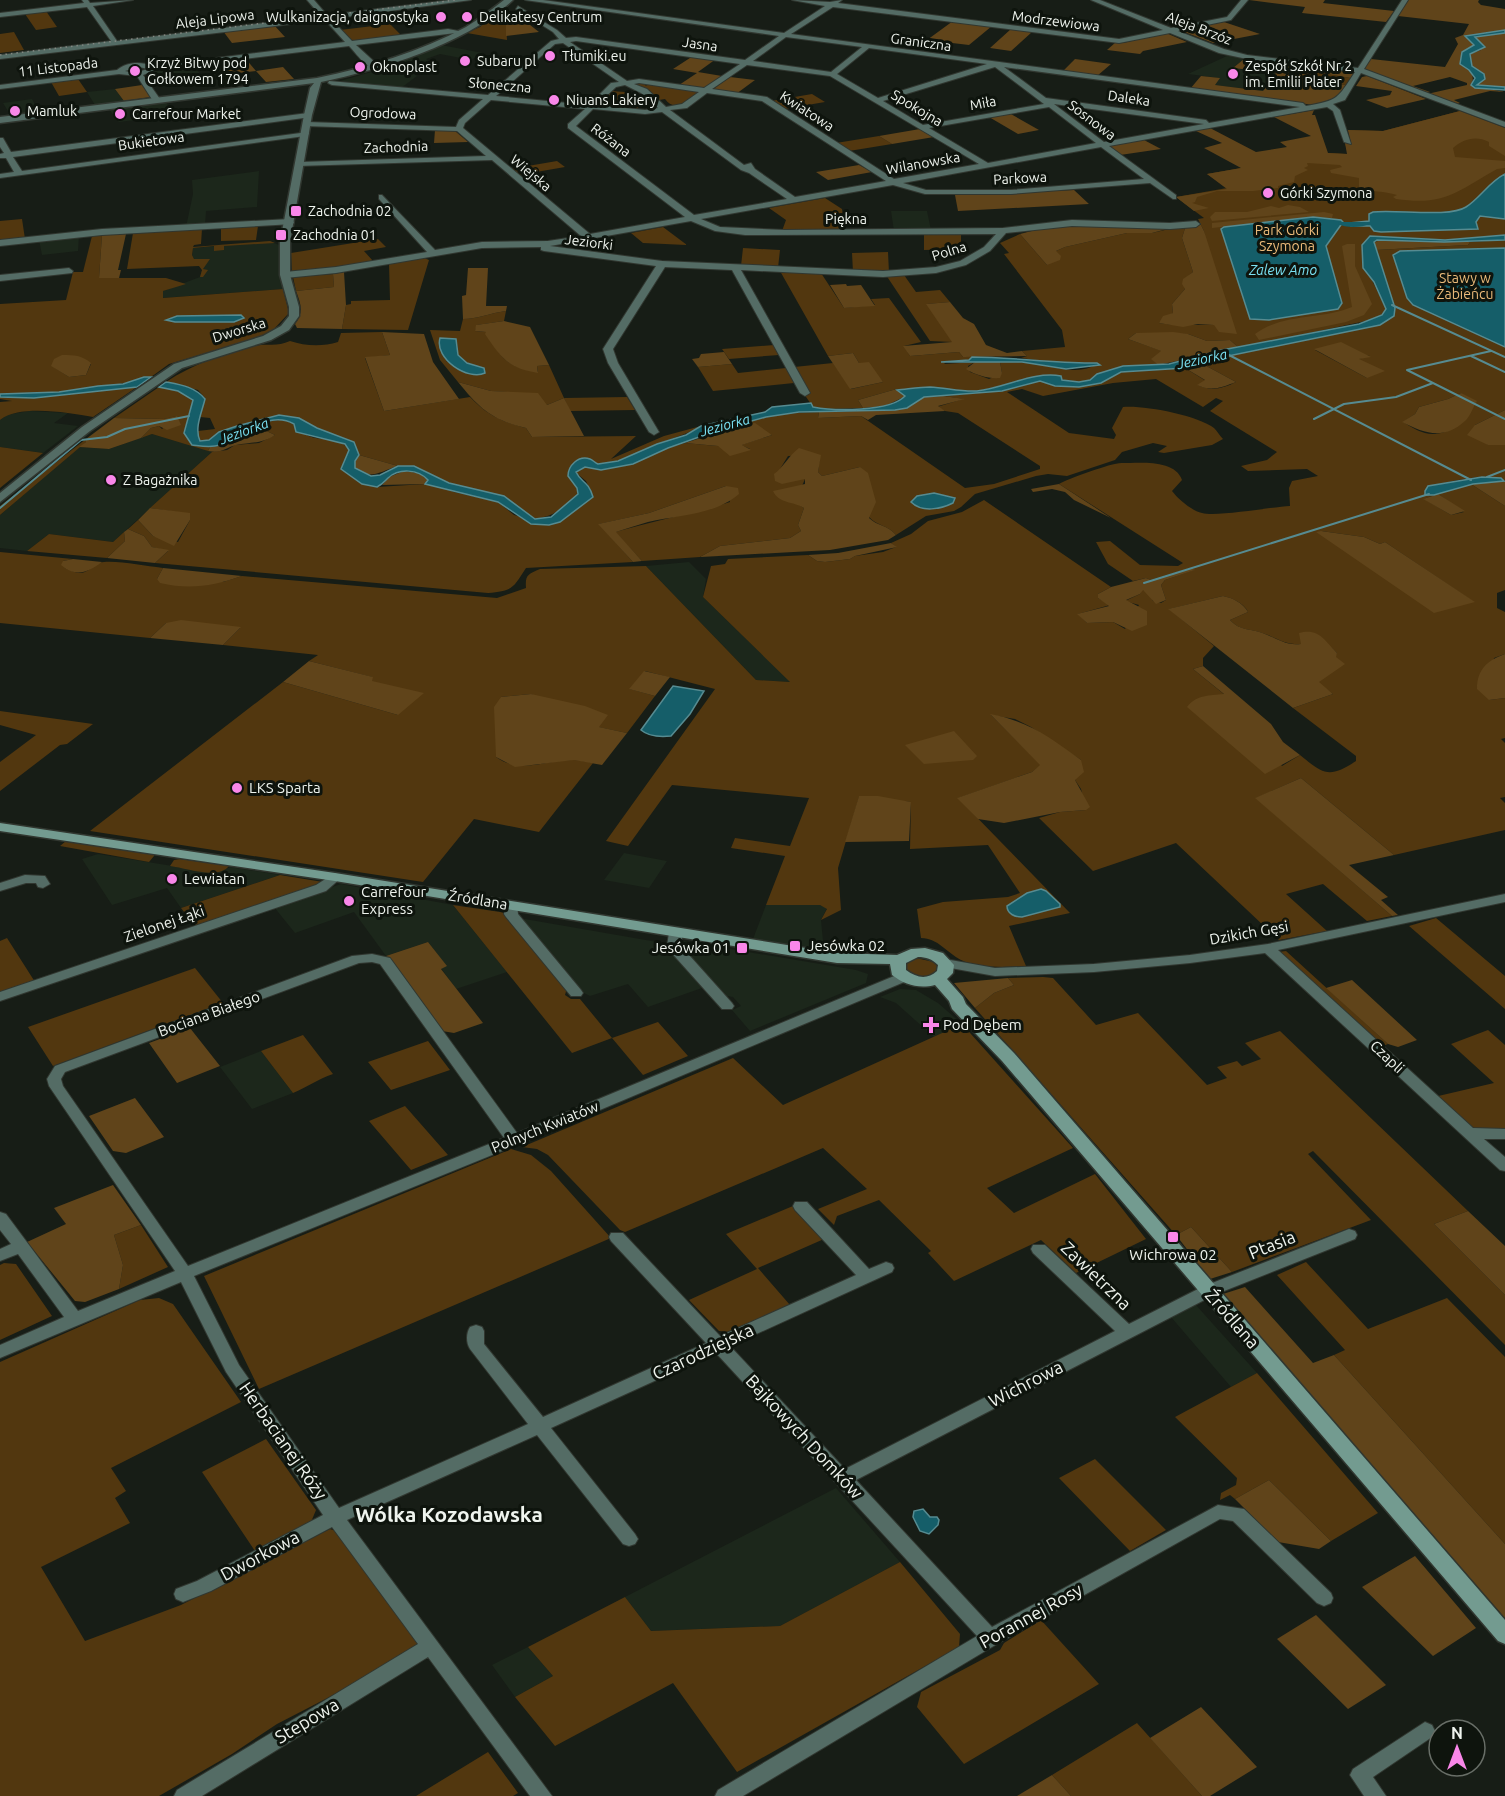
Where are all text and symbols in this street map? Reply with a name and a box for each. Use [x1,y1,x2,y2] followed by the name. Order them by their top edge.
[175,6,255,32] street label: Aleja Lipowa
[1011,8,1101,34] street label: Modrzewiowa
[1164,8,1234,48] street label: Aleja Brzóz
[266,9,429,25] place label: Wulkanizacja, daignostyka
[479,9,602,25] place label: Delikatesy Centrum
[434,10,448,24] marker: Wulkanizacja, daignostyka
[460,10,474,24] marker: Delikatesy Centrum
[890,30,952,54] street label: Graniczna
[681,34,719,54] street label: Jasna
[562,48,627,64] place label: Tłumiki.eu
[543,49,557,63] marker: Tłumiki.eu
[477,53,536,69] place label: Subaru pl
[17,54,99,80] street label: 11 Listopada
[458,54,472,68] marker: Subaru pl
[147,55,249,87] place label: Krzyż Bitwy pod Gołkowem 1794
[1245,58,1352,90] place label: Zespół Szkół Nr 2 im. Emilii Plater
[372,59,437,75] place label: Oknoplast
[353,60,367,74] marker: Oknoplast
[128,64,142,78] marker: Krzyż Bitwy pod Gołkowem 1794
[1226,67,1240,81] marker: Zespół Szkół Nr 2 im. Emilii Plater
[468,74,532,96] street label: Słoneczna
[888,86,946,130] street label: Spokojna
[1107,87,1151,109] street label: Daleka
[777,88,837,134] street label: Kwiatowa
[566,92,657,108] place label: Niuans Lakiery
[547,93,561,107] marker: Niuans Lakiery
[969,93,997,113] street label: Miła
[1065,97,1119,143] street label: Sosnowa
[27,103,77,119] place label: Mamluk
[8,104,22,118] marker: Mamluk
[349,104,417,122] street label: Ogrodowa
[132,106,241,122] place label: Carrefour Market
[113,107,127,121] marker: Carrefour Market
[588,120,634,160] street label: Różana
[117,128,185,154] street label: Bukietowa
[363,138,429,156] street label: Zachodnia
[885,149,961,177] street label: Wilanowska
[507,151,555,195] street label: Wiejska
[993,169,1047,187] street label: Parkowa
[1280,185,1372,201] place label: Górki Szymona
[1261,186,1275,200] marker: Górki Szymona
[308,203,392,219] place label: Zachodnia 02
[289,204,303,218] marker: Zachodnia 02
[825,211,867,227] street label: Piękna
[1255,222,1319,254] park label: Park Górki Szymona
[293,227,377,243] place label: Zachodnia 01
[274,228,288,242] marker: Zachodnia 01
[564,231,614,253] street label: Jeziorki
[930,238,968,264] street label: Polna
[1248,262,1318,278] water label: Zalew Amo
[1437,270,1493,302] park label: Stawy w Żabieńcu
[211,314,267,346] street label: Dworska
[1175,346,1229,372] water label: Jeziorka
[697,411,752,440] water label: Jeziorka
[216,415,271,448] water label: Jeziorka
[123,472,198,488] place label: Z Bagażnika
[104,473,118,487] marker: Z Bagażnika
[249,779,321,796] place label: LKS Sparta
[230,781,244,795] marker: LKS Sparta
[184,870,245,887] place label: Lewiatan
[165,872,179,886] marker: Lewiatan
[361,883,427,917] place label: Carrefour Express
[447,886,509,913] street label: Źródlana
[342,894,356,908] marker: Carrefour Express
[121,902,206,945] street label: Zielonej Łąki
[1208,917,1290,948] street label: Dzikich Gęsi
[807,937,885,954] place label: Jesówka 02
[652,939,730,956] place label: Jesówka 01
[788,939,802,953] marker: Jesówka 02
[735,941,749,955] marker: Jesówka 01
[156,987,262,1040] street label: Bociana Białego
[943,1016,1022,1033] place label: Pod Dębem
[924,1018,938,1032] marker: Pod Dębem
[1367,1037,1408,1077] street label: Czapli
[489,1097,601,1156] street label: Polnych Kwiatów
[1245,1226,1298,1262] street label: Ptasia
[1166,1230,1180,1244] marker: Wichrowa 02
[1058,1237,1136,1314] street label: Zawietrzna
[1129,1246,1217,1263] place label: Wichrowa 02
[1202,1284,1265,1352] street label: Źródlana
[649,1319,756,1383] street label: Czarodziejska
[985,1356,1066,1410] street label: Wichrowa
[742,1370,867,1502] street label: Bajkowych Domków
[236,1378,332,1503] street label: Herbacianej Róży
[355,1502,543,1526] district label: Wólka Kozodawska
[217,1526,302,1584] street label: Dworkowa
[976,1579,1086,1652] street label: Porannej Rosy
[271,1693,342,1747] street label: Stepowa
[1427,1718,1487,1778] north arrow
[1451,1724,1463,1742] text: N

